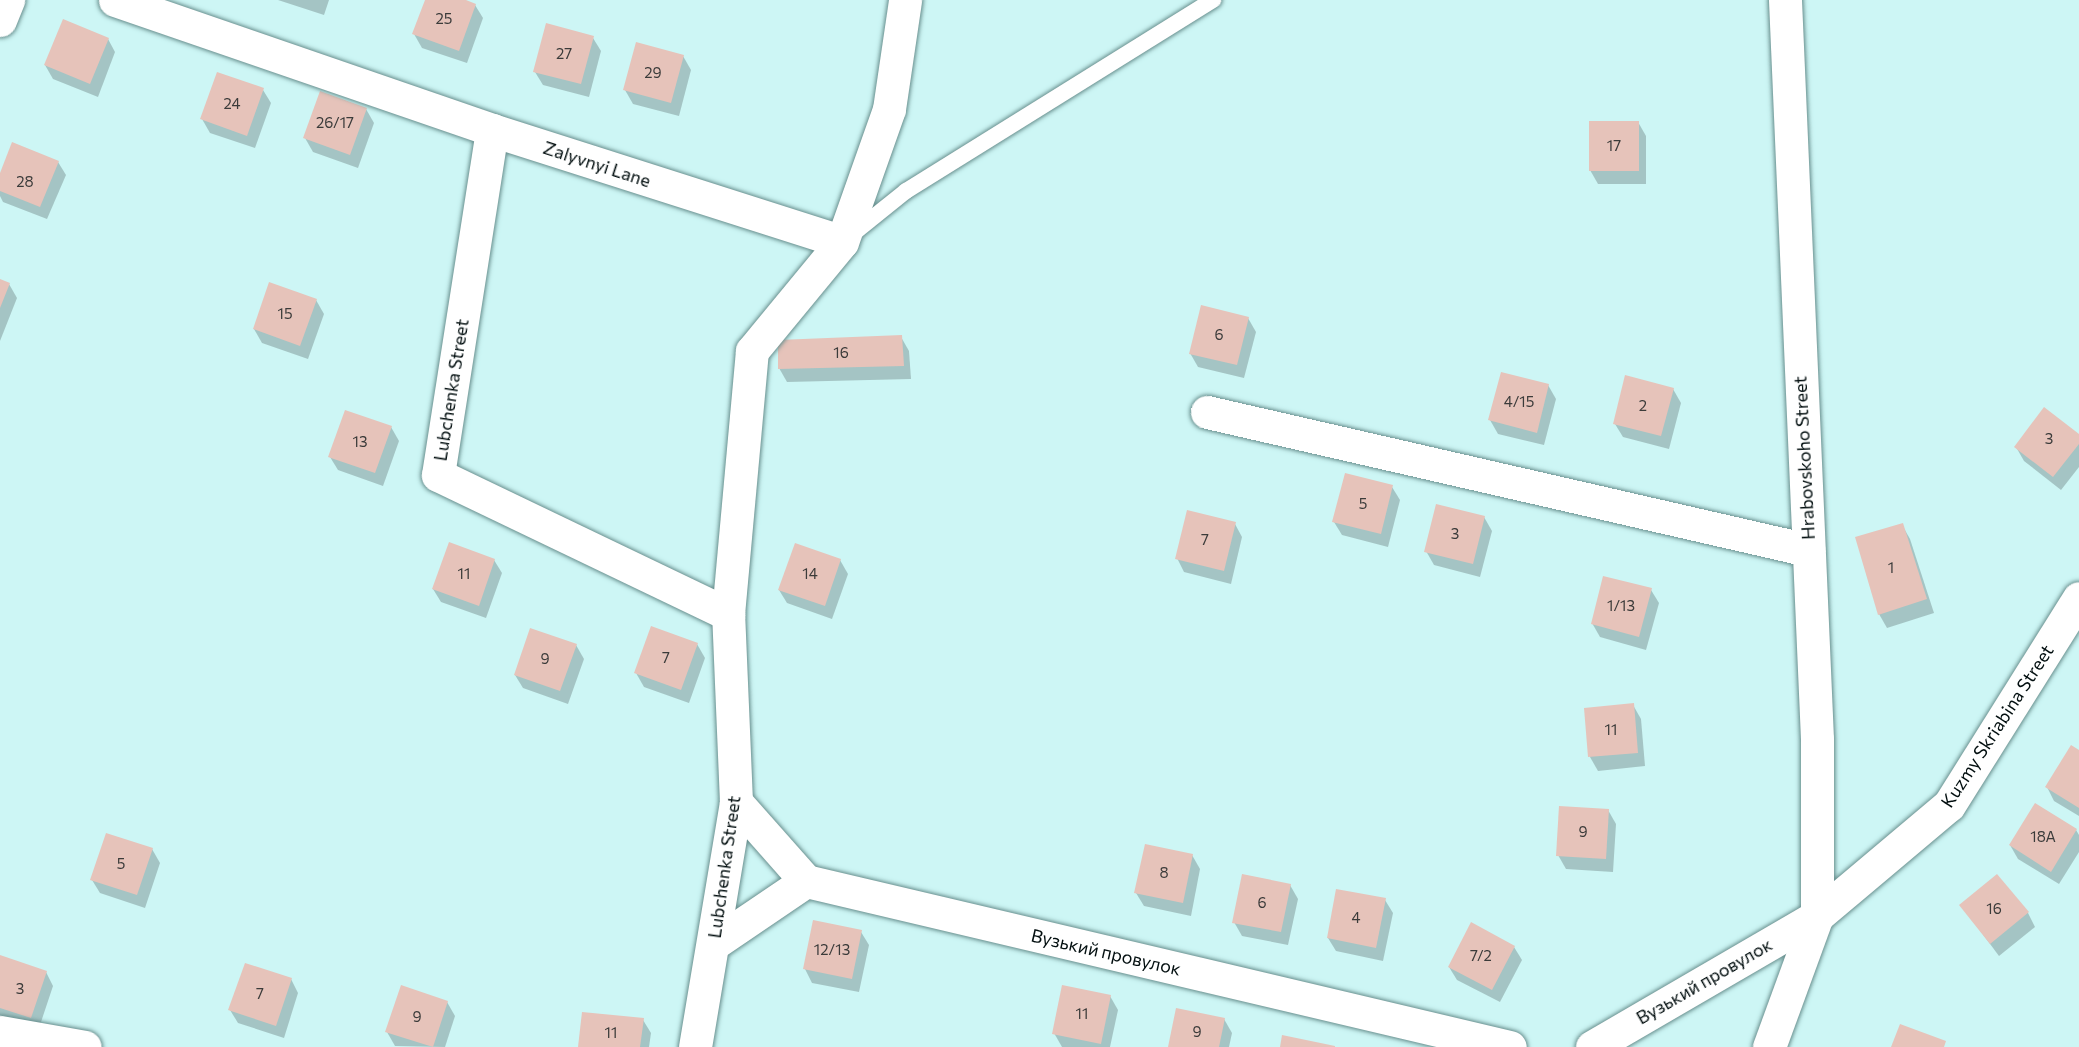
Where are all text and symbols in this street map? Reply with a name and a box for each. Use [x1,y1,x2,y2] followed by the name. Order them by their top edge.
[436,10,452,28] house number: 25
[556,45,572,63] house number: 27
[644,64,662,82] house number: 29
[223,95,241,113] house number: 24
[316,114,354,132] house number: 26/17
[541,136,653,192] street label: Zalyvnyi Lane
[1607,137,1621,155] house number: 17
[16,173,34,191] house number: 28
[277,305,293,323] house number: 15
[429,317,473,463] street label: Lubchenka Street
[1214,326,1224,344] house number: 6
[833,344,849,362] house number: 16
[1789,376,1819,540] street label: Hrabovskoho Street
[1504,393,1534,411] house number: 4/15
[1639,397,1647,415] house number: 2
[2045,430,2053,448] house number: 3
[353,433,367,451] house number: 13
[1359,495,1367,513] house number: 5
[1451,525,1459,543] house number: 3
[1201,531,1209,549] house number: 7
[1888,559,1894,577] house number: 1
[458,565,470,583] house number: 11
[802,565,818,583] house number: 14
[1607,597,1635,615] house number: 1/13
[1936,640,2058,812] street label: Kuzmy Skriabina Street
[662,649,670,667] house number: 7
[540,650,550,668] house number: 9
[1605,721,1617,739] house number: 11
[703,794,745,940] street label: Lubchenka Street
[1578,823,1588,841] house number: 9
[2030,828,2056,846] house number: 18А
[117,855,125,873] house number: 5
[1159,864,1169,882] house number: 8
[1257,894,1267,912] house number: 6
[1986,900,2002,918] house number: 16
[1352,909,1360,927] house number: 4
[1029,924,1183,980] street label: Вузький провулок
[1632,933,1776,1029] street label: Вузький провулок
[814,941,850,959] house number: 12/13
[1470,947,1492,965] house number: 7/2
[16,980,24,998] house number: 3
[256,985,264,1003] house number: 7
[1076,1005,1088,1023] house number: 11
[412,1008,422,1026] house number: 9
[1192,1023,1202,1041] house number: 9
[605,1024,617,1042] house number: 11

